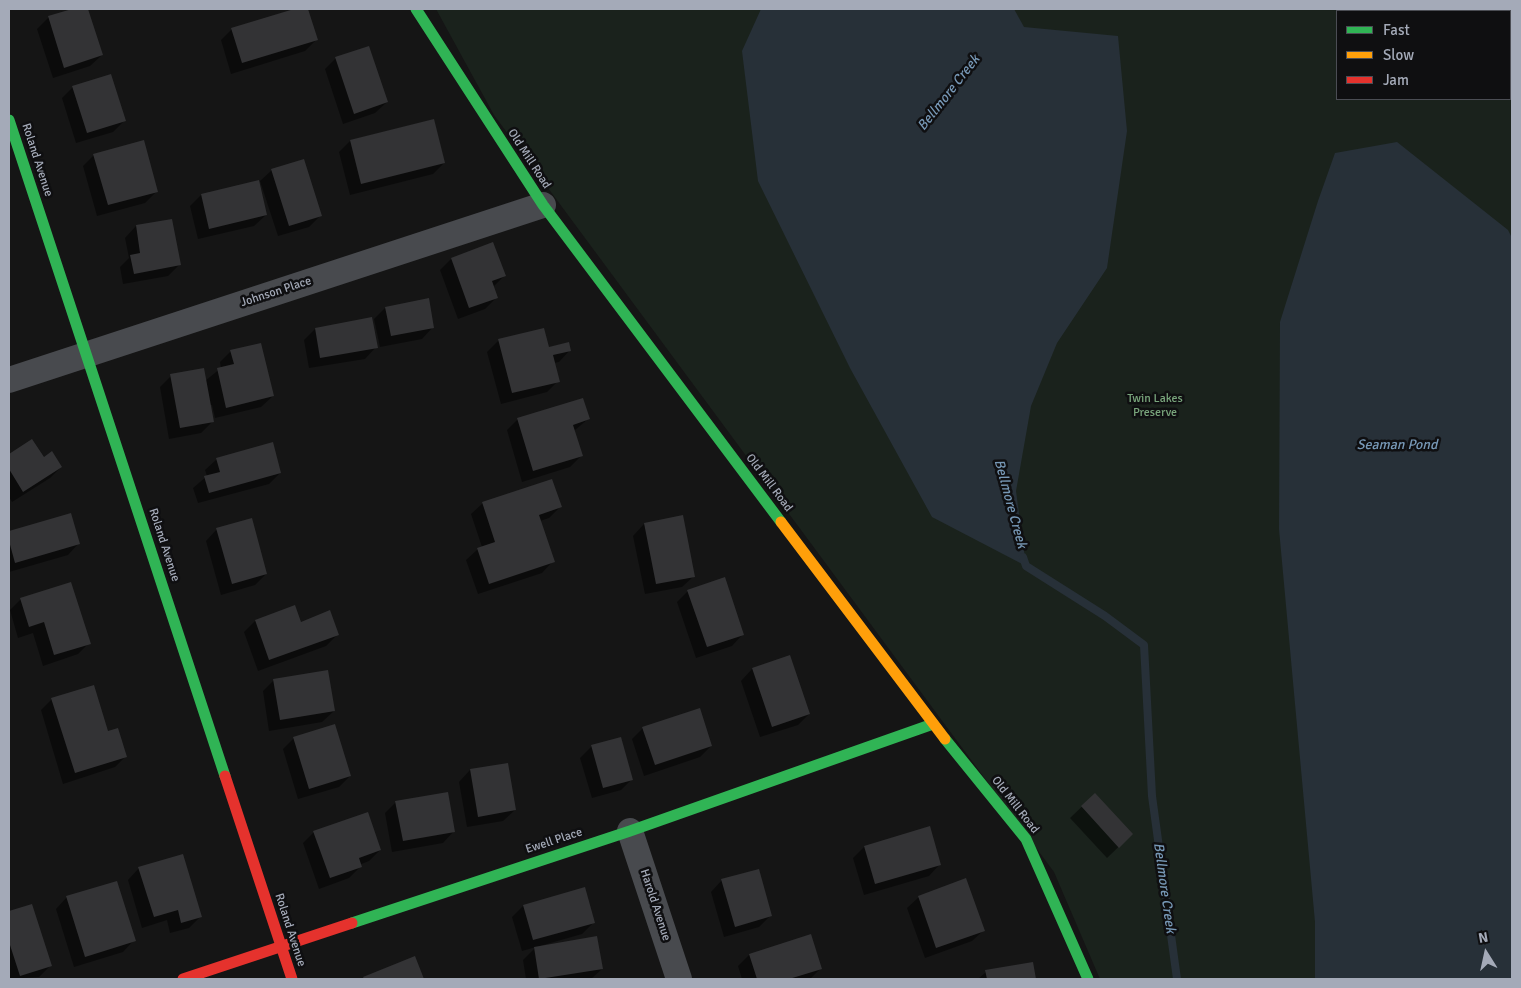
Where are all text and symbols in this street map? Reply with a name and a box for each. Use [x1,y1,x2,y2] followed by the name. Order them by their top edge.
[1336,10,1511,100] legend
[1383,21,1410,39] text: Fast
[1383,46,1414,64] text: Slow
[914,52,984,134] water label: Bellmore Creek
[1383,71,1409,89] text: Jam
[18,122,56,198] street label: Roland Avenue
[504,126,554,192] street label: Old Mill Road
[239,274,313,310] street label: Johnson Place
[1127,392,1183,420] park label: Twin Lakes Preserve
[1357,437,1437,453] water label: Seaman Pond
[743,451,795,515] street label: Old Mill Road
[990,458,1030,550] water label: Bellmore Creek
[145,507,183,583] street label: Roland Avenue
[988,774,1042,836] street label: Old Mill Road
[524,825,584,857] street label: Ewell Place
[1149,842,1179,934] water label: Bellmore Creek
[637,867,673,943] street label: Harold Avenue
[271,892,309,968] street label: Roland Avenue
[1461,928,1511,978] north arrow
[1477,929,1490,947] text: N

